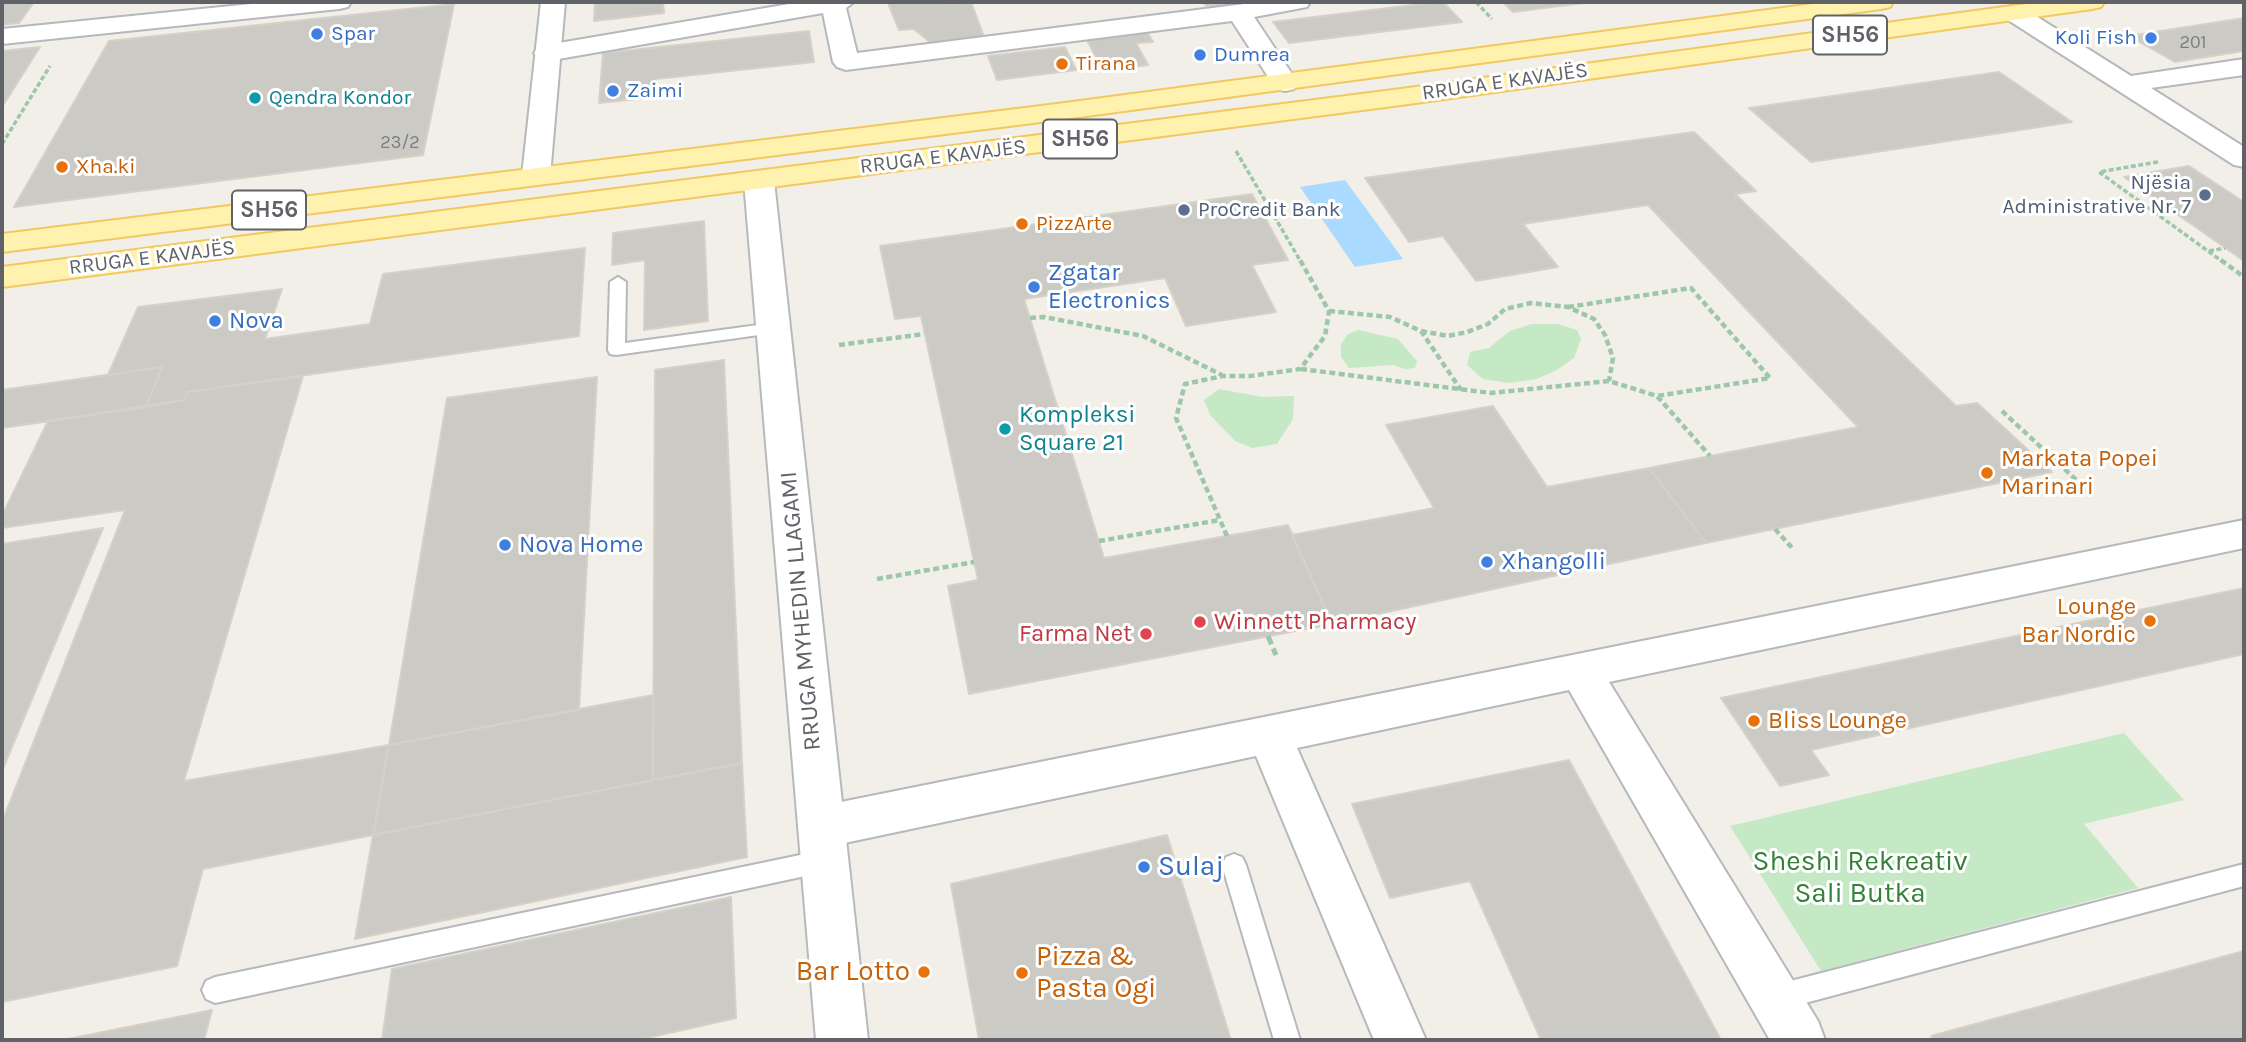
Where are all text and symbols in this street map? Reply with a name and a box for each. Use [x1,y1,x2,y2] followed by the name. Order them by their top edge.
[1813,16,1887,54] road number: SH56
[331,21,375,47] place label: Spar
[2055,25,2137,51] place label: Koli Fish
[309,26,325,42] marker: Spar
[2143,30,2159,46] marker: Koli Fish
[2179,32,2207,54] house number: 201
[1214,42,1290,68] place label: Dumrea
[1192,47,1208,63] marker: Dumrea
[1076,51,1136,77] place label: Tirana
[1054,56,1070,72] marker: Tirana
[1420,58,1590,106] street label: RRUGA E KAVAJËS
[627,78,683,104] place label: Zaimi
[605,83,621,99] marker: Zaimi
[269,85,411,111] place label: Qendra Kondor
[247,90,263,106] marker: Qendra Kondor
[1043,120,1117,158] road number: SH56
[380,132,420,154] house number: 23/2
[858,134,1028,180] street label: RRUGA E KAVAJËS
[76,154,136,180] place label: Xha.ki
[54,159,70,175] marker: Xha.ki
[2003,170,2191,220] place label: Njësia Administrative Nr. 7
[2197,187,2213,203] marker: Njësia Administrative Nr. 7
[232,190,306,230] road number: SH56
[1198,197,1341,223] place label: ProCredit Bank
[1176,202,1192,218] marker: ProCredit Bank
[1036,211,1112,237] place label: PizzArte
[1014,216,1030,232] marker: PizzArte
[67,235,237,281] street label: RRUGA E KAVAJËS
[1048,259,1170,315] place label: Zgatar Electronics
[1026,279,1042,295] marker: Zgatar Electronics
[229,307,284,335] place label: Nova
[207,313,223,329] marker: Nova
[1019,401,1136,457] place label: Kompleksi Square 21
[997,421,1013,437] marker: Kompleksi Square 21
[2001,445,2158,501] place label: Markata Popei Marinari
[1979,465,1995,481] marker: Markata Popei Marinari
[774,470,828,752] street label: RRUGA MYHEDIN LLAGAMI
[519,531,643,559] place label: Nova Home
[497,537,513,553] marker: Nova Home
[1501,548,1606,576] place label: Xhangolli
[1479,554,1495,570] marker: Xhangolli
[2022,593,2136,649] place label: Lounge Bar Nordic
[1214,608,1417,636] place label: Winnett Pharmacy
[2142,613,2158,629] marker: Lounge Bar Nordic
[1192,614,1208,630] marker: Winnett Pharmacy
[1019,620,1132,648] place label: Farma Net
[1138,626,1154,642] marker: Farma Net
[1768,707,1907,735] place label: Bliss Lounge
[1746,713,1762,729] marker: Bliss Lounge
[1753,845,1967,911] park label: Sheshi Rekreativ Sali Butka
[1158,850,1224,884] place label: Sulaj
[1136,859,1152,875] marker: Sulaj
[1036,940,1156,1006] place label: Pizza & Pasta Ogi
[796,955,910,989] place label: Bar Lotto
[916,964,932,980] marker: Bar Lotto
[1014,965,1030,981] marker: Pizza & Pasta Ogi

